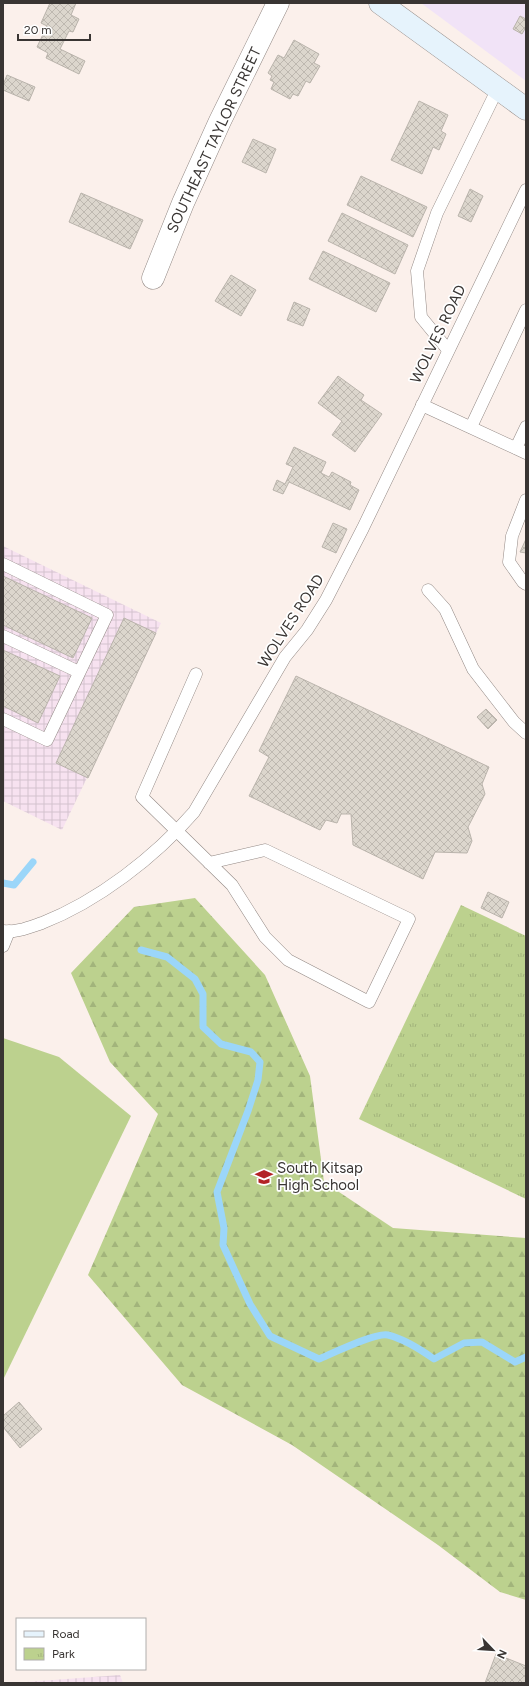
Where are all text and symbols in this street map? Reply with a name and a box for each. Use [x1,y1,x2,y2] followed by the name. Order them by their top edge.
[18,16,90,42] scale bar
[24,23,52,37] text: 20 m
[163,44,265,236] street label: SOUTHEAST TAYLOR STREET
[406,282,470,386] street label: WOLVES ROAD
[254,571,328,671] street label: WOLVES ROAD
[277,1159,363,1194] place label: South Kitsap High School
[254,1167,274,1187] school or university icon: South Kitsap High School
[16,1618,146,1670] legend
[52,1627,80,1641] text: Road
[473,1630,513,1670] north arrow
[52,1647,75,1661] text: Park
[494,1647,509,1661] text: N

